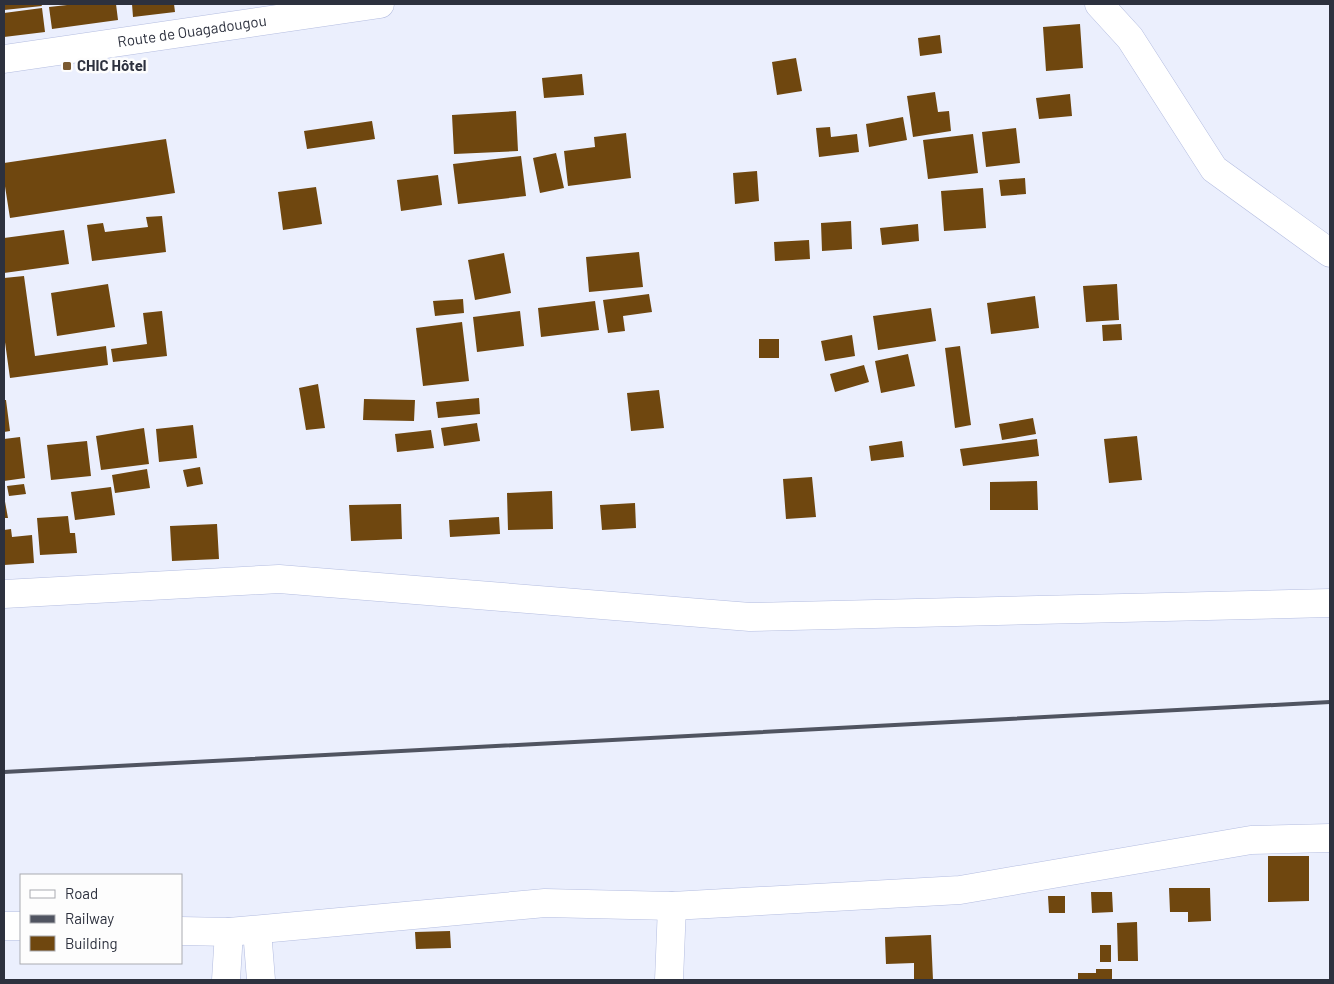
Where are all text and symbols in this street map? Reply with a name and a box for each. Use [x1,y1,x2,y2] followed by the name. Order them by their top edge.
[116,11,268,50] street label: Route de Ouagadougou
[77,56,147,74] place label: CHIC Hôtel
[61,60,73,72] marker: CHIC Hôtel
[20,874,182,964] legend
[65,884,98,902] text: Road
[65,909,114,927] text: Railway
[65,934,118,952] text: Building

